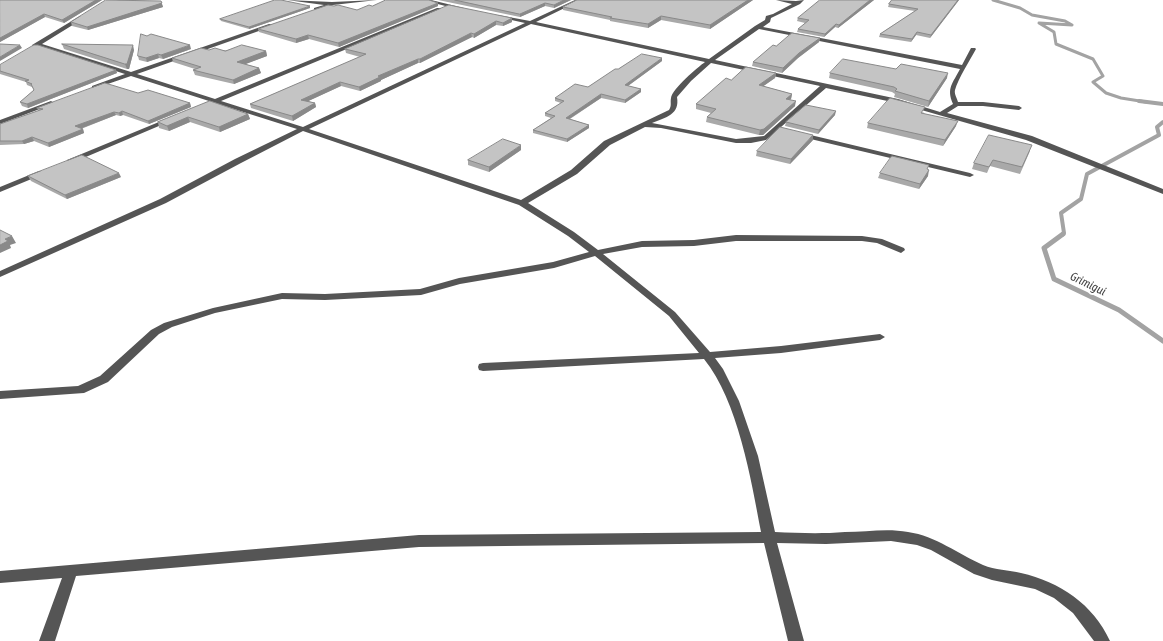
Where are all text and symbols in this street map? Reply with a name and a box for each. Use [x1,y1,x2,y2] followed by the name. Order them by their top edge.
[1068,269,1108,299] water label: Grimigui

